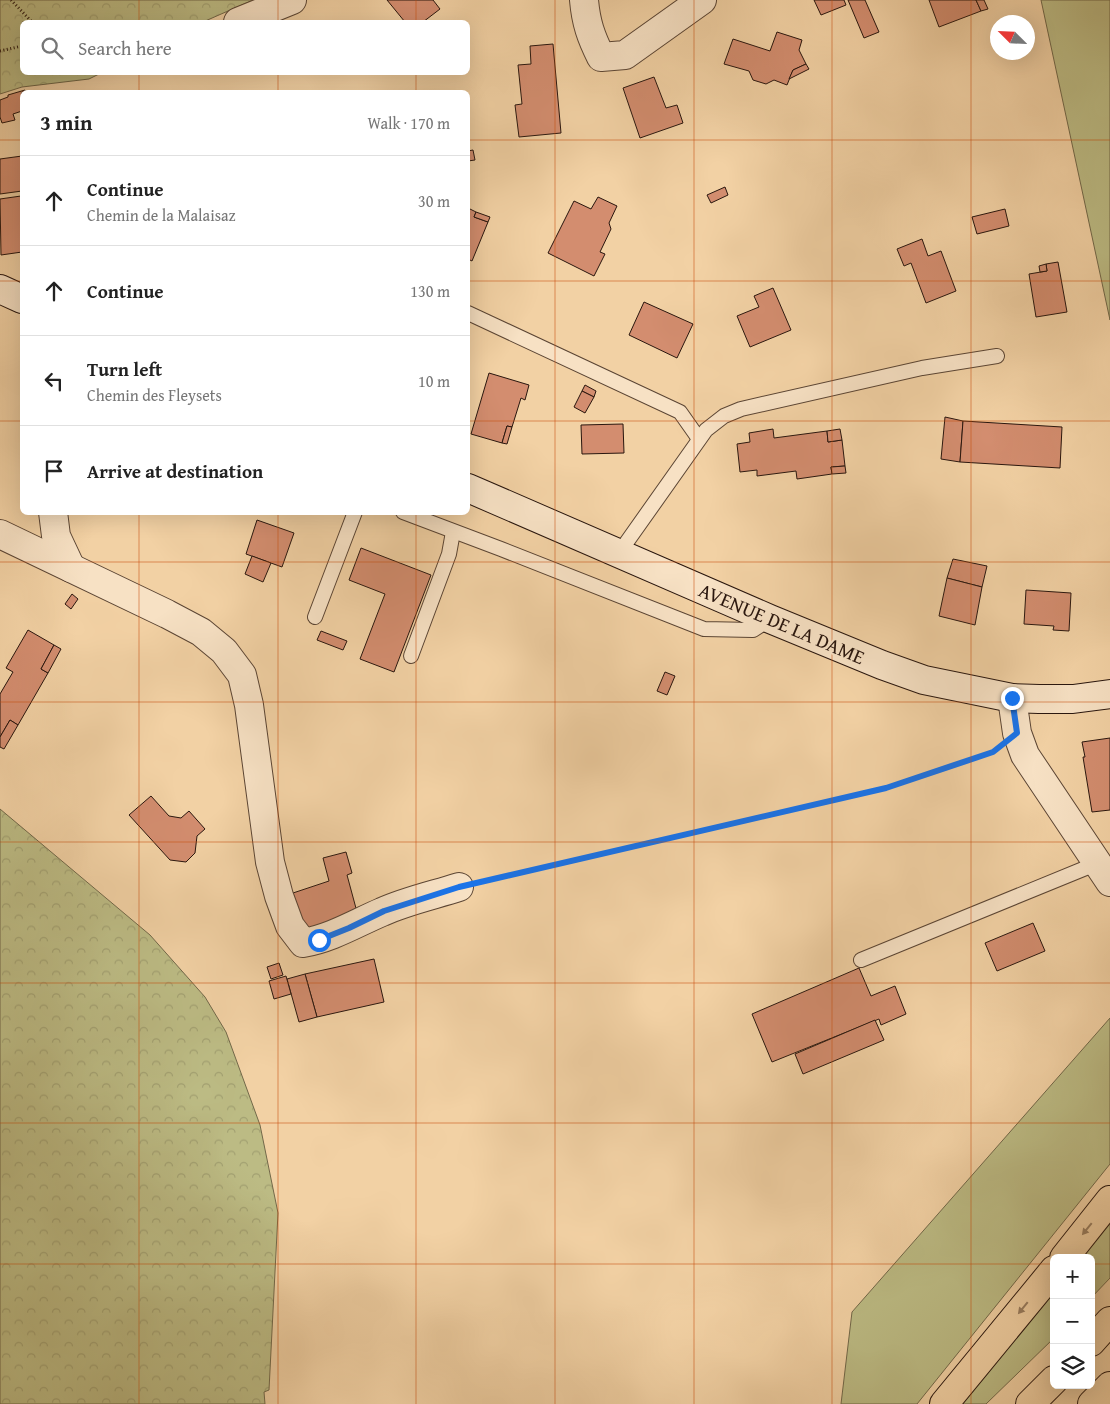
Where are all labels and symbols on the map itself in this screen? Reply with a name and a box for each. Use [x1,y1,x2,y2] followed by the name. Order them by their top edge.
[990,15,1035,60] north arrow
[695,575,869,671] street label: AVENUE DE LA DAME
[1001,687,1024,710] route end
[308,929,331,952] route start
[1081,1222,1092,1235] one-way arrow
[1018,1301,1029,1314] one-way arrow

